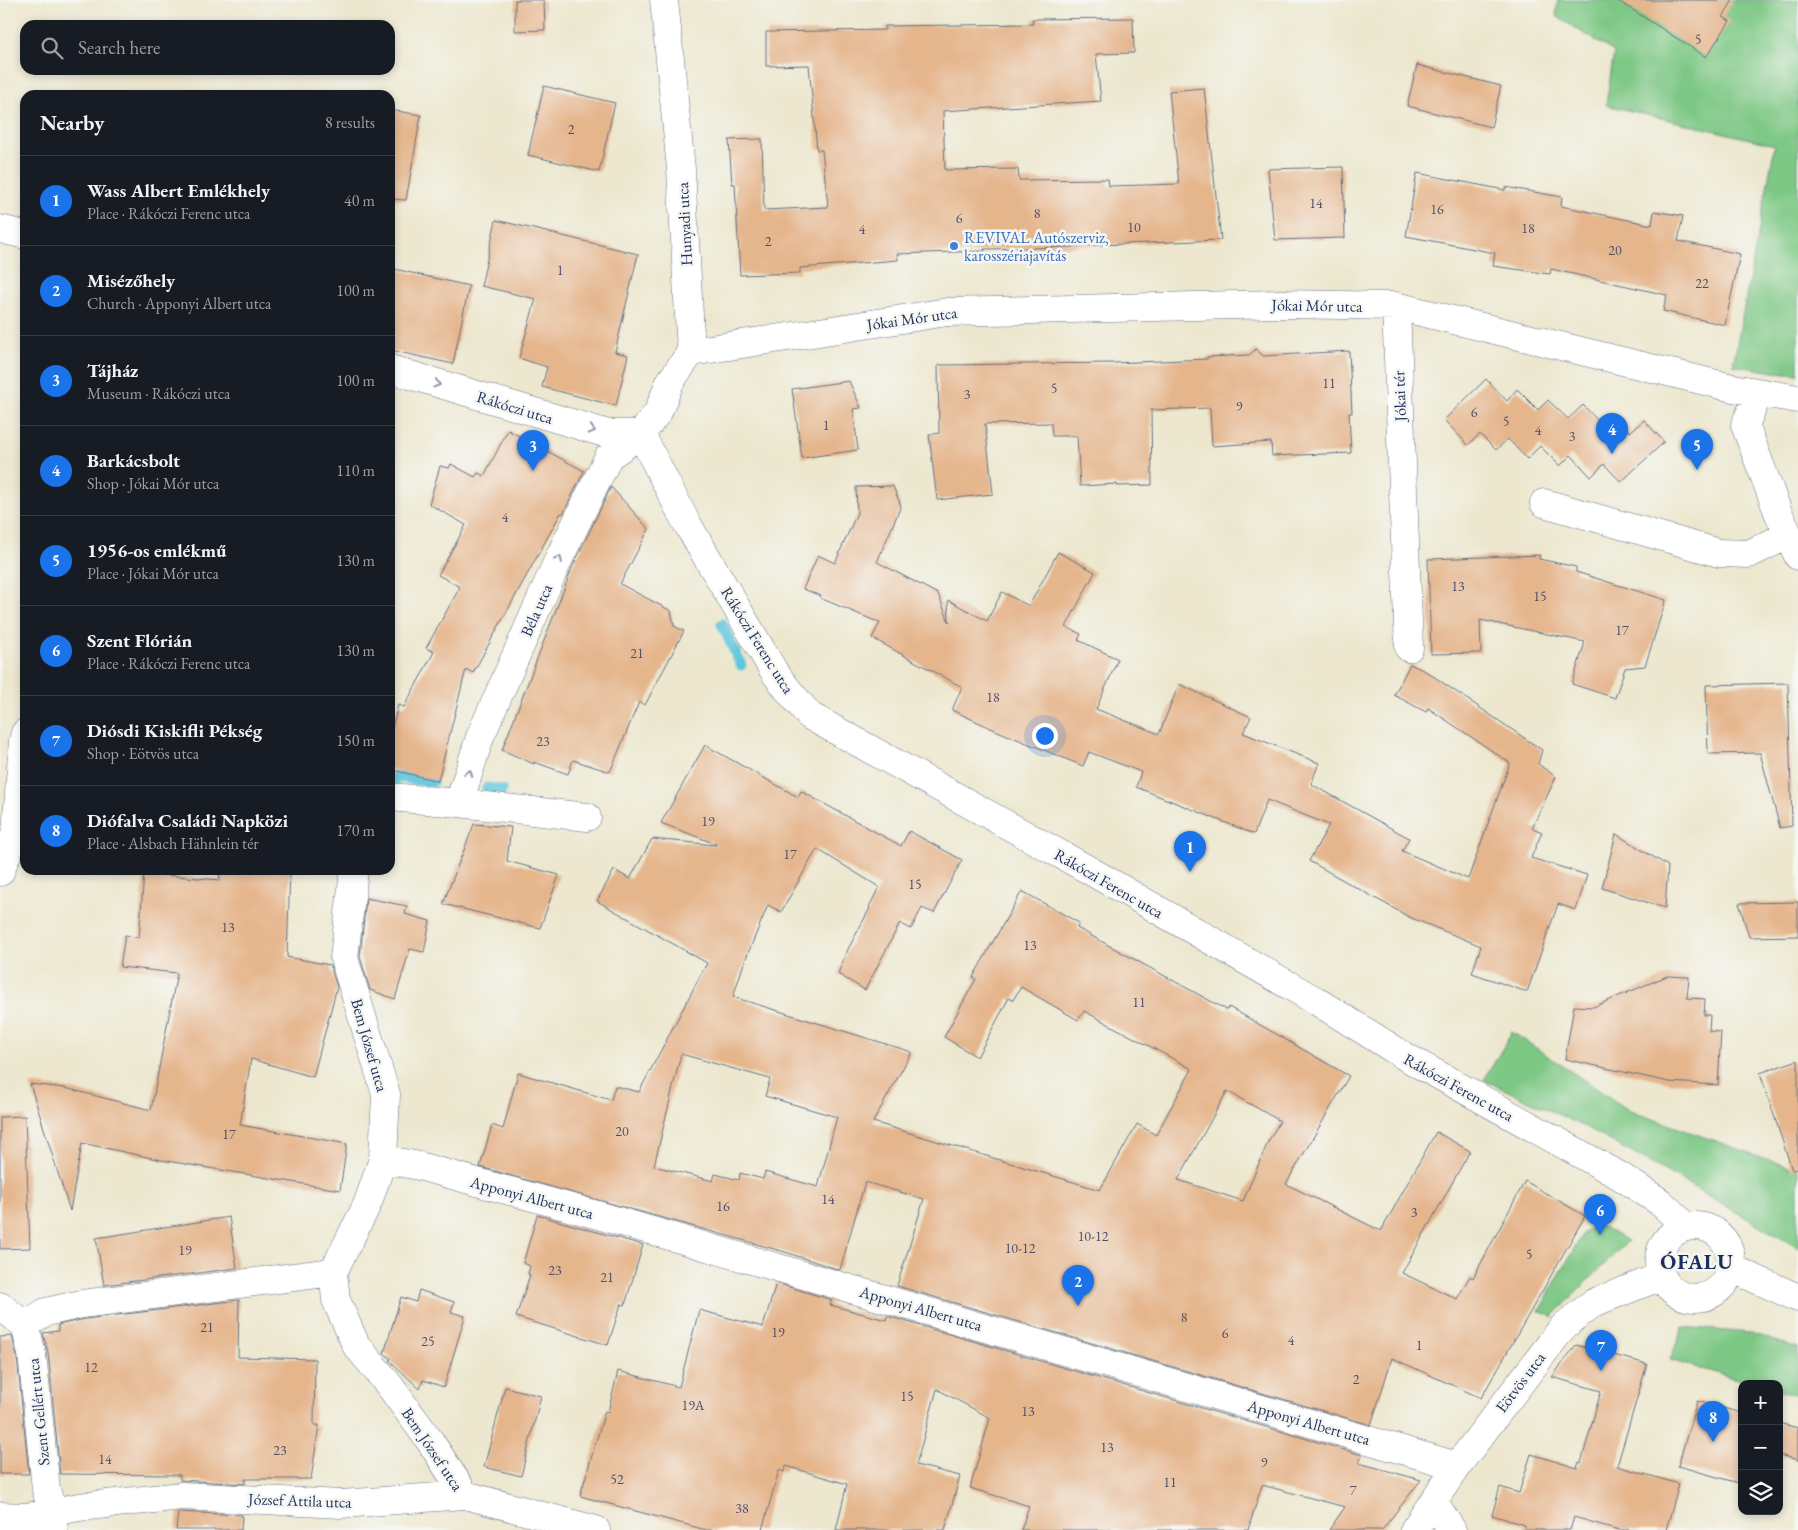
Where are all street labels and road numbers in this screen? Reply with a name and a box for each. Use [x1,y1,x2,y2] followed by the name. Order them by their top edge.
[672,181,697,266] street label: Hunyadi utca
[1269,294,1363,317] street label: Jókai Mór utca
[864,302,959,335] street label: Jókai Mór utca
[1388,370,1411,424] street label: Jókai tér
[474,386,556,429] street label: Rákóczi utca
[516,580,558,640] street label: Béla utca
[716,583,799,698] street label: Rákóczi Ferenc utca
[1051,844,1167,923] street label: Rákóczi Ferenc utca
[346,996,393,1095] street label: Bem József utca
[1400,1049,1518,1127] street label: Rákóczi Ferenc utca
[467,1171,596,1224] street label: Apponyi Albert utca
[856,1281,985,1336] street label: Apponyi Albert utca
[1491,1347,1550,1417] street label: Eötvös utca
[22,1357,55,1467] street label: Szent Gellért utca
[1244,1395,1373,1450] street label: Apponyi Albert utca
[397,1404,469,1496] street label: Bem József utca
[246,1488,353,1513] street label: József Attila utca

